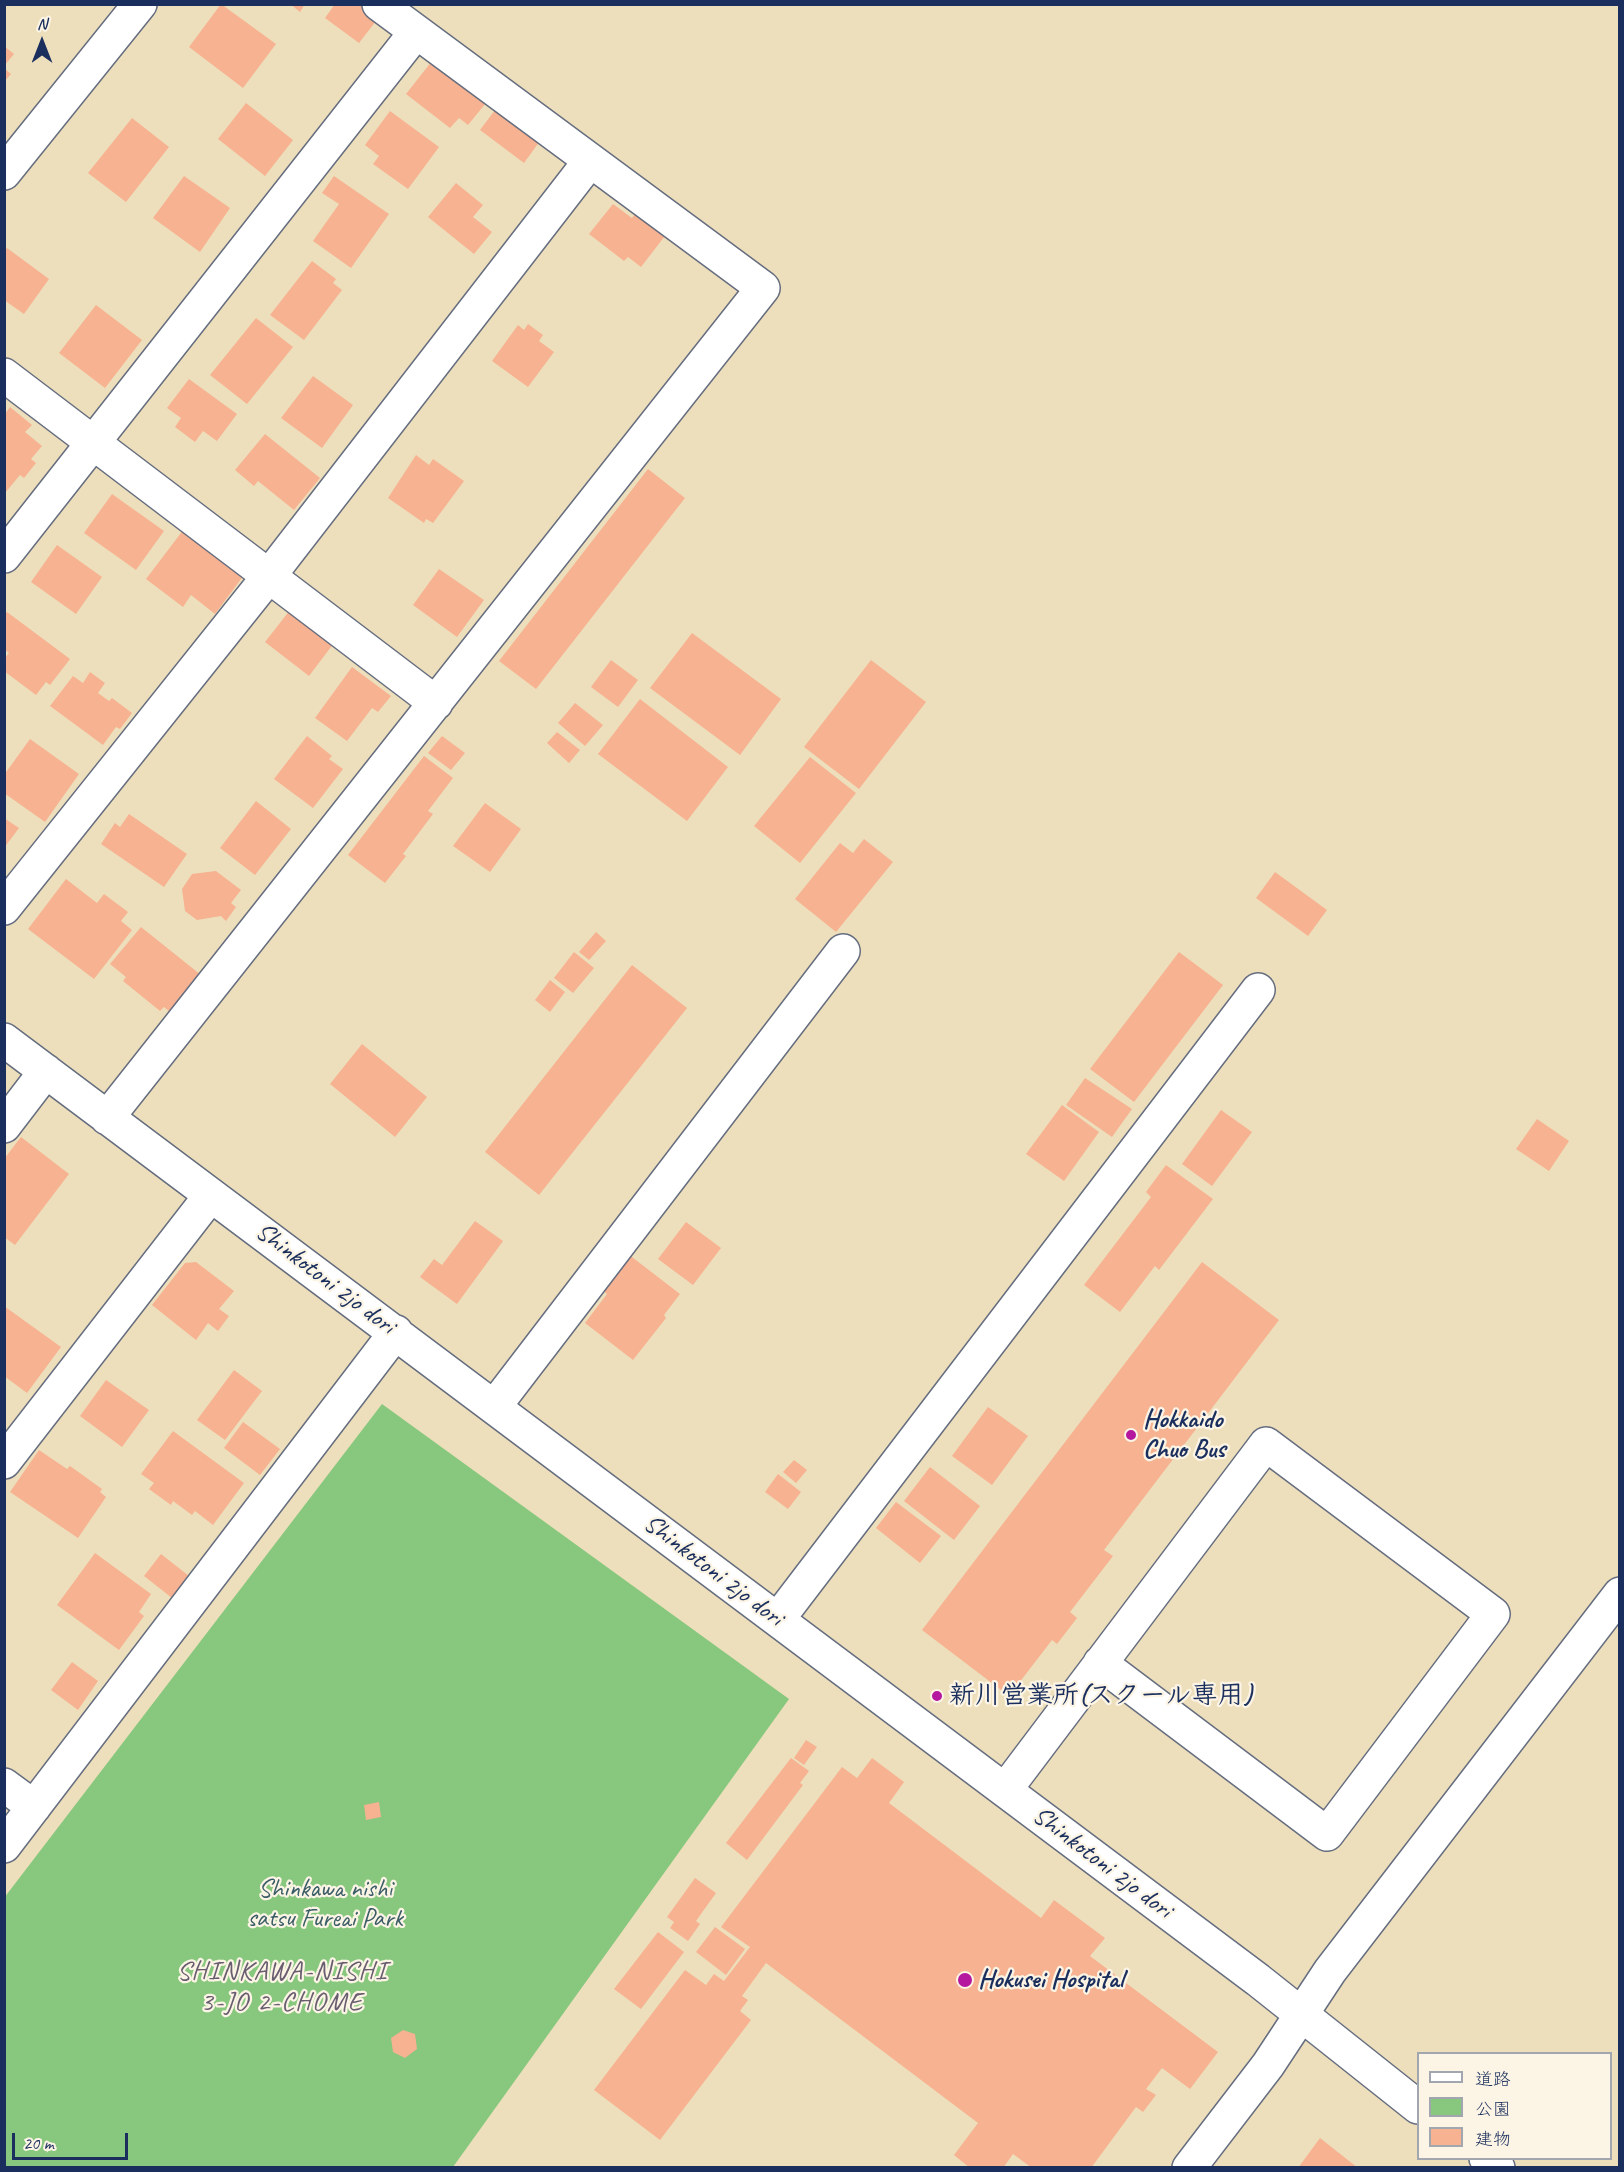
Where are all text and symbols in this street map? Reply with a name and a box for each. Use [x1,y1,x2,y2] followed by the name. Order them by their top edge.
[12,12,72,72] north arrow
[37,14,47,34] text: N
[249,1216,401,1342] street label: Shinkotoni 2jo dori
[1143,1404,1225,1466] place label: Hokkaido Chuo Bus
[1124,1428,1138,1442] marker: Hokkaido Chuo Bus
[637,1508,789,1634] street label: Shinkotoni 2jo dori
[949,1680,1252,1712] place label: 新川営業所(スクール専用)
[930,1689,944,1703] marker: 新川営業所(スクール専用)
[1026,1800,1178,1926] street label: Shinkotoni 2jo dori
[247,1873,403,1934] park label: Shinkawa nishi satsu Fureai Park
[177,1956,387,2019] district label: SHINKAWA-NISHI 3-JO 2-CHOME
[978,1964,1123,1996] place label: Hokusei Hospital
[956,1971,974,1989] marker: Hokusei Hospital
[1417,2052,1612,2160] legend
[1475,2068,1511,2090] text: 道路
[1475,2098,1511,2120] text: 公園
[15,2121,130,2159] scale bar
[1475,2128,1511,2150] text: 建物
[23,2132,54,2154] text: 20 m

